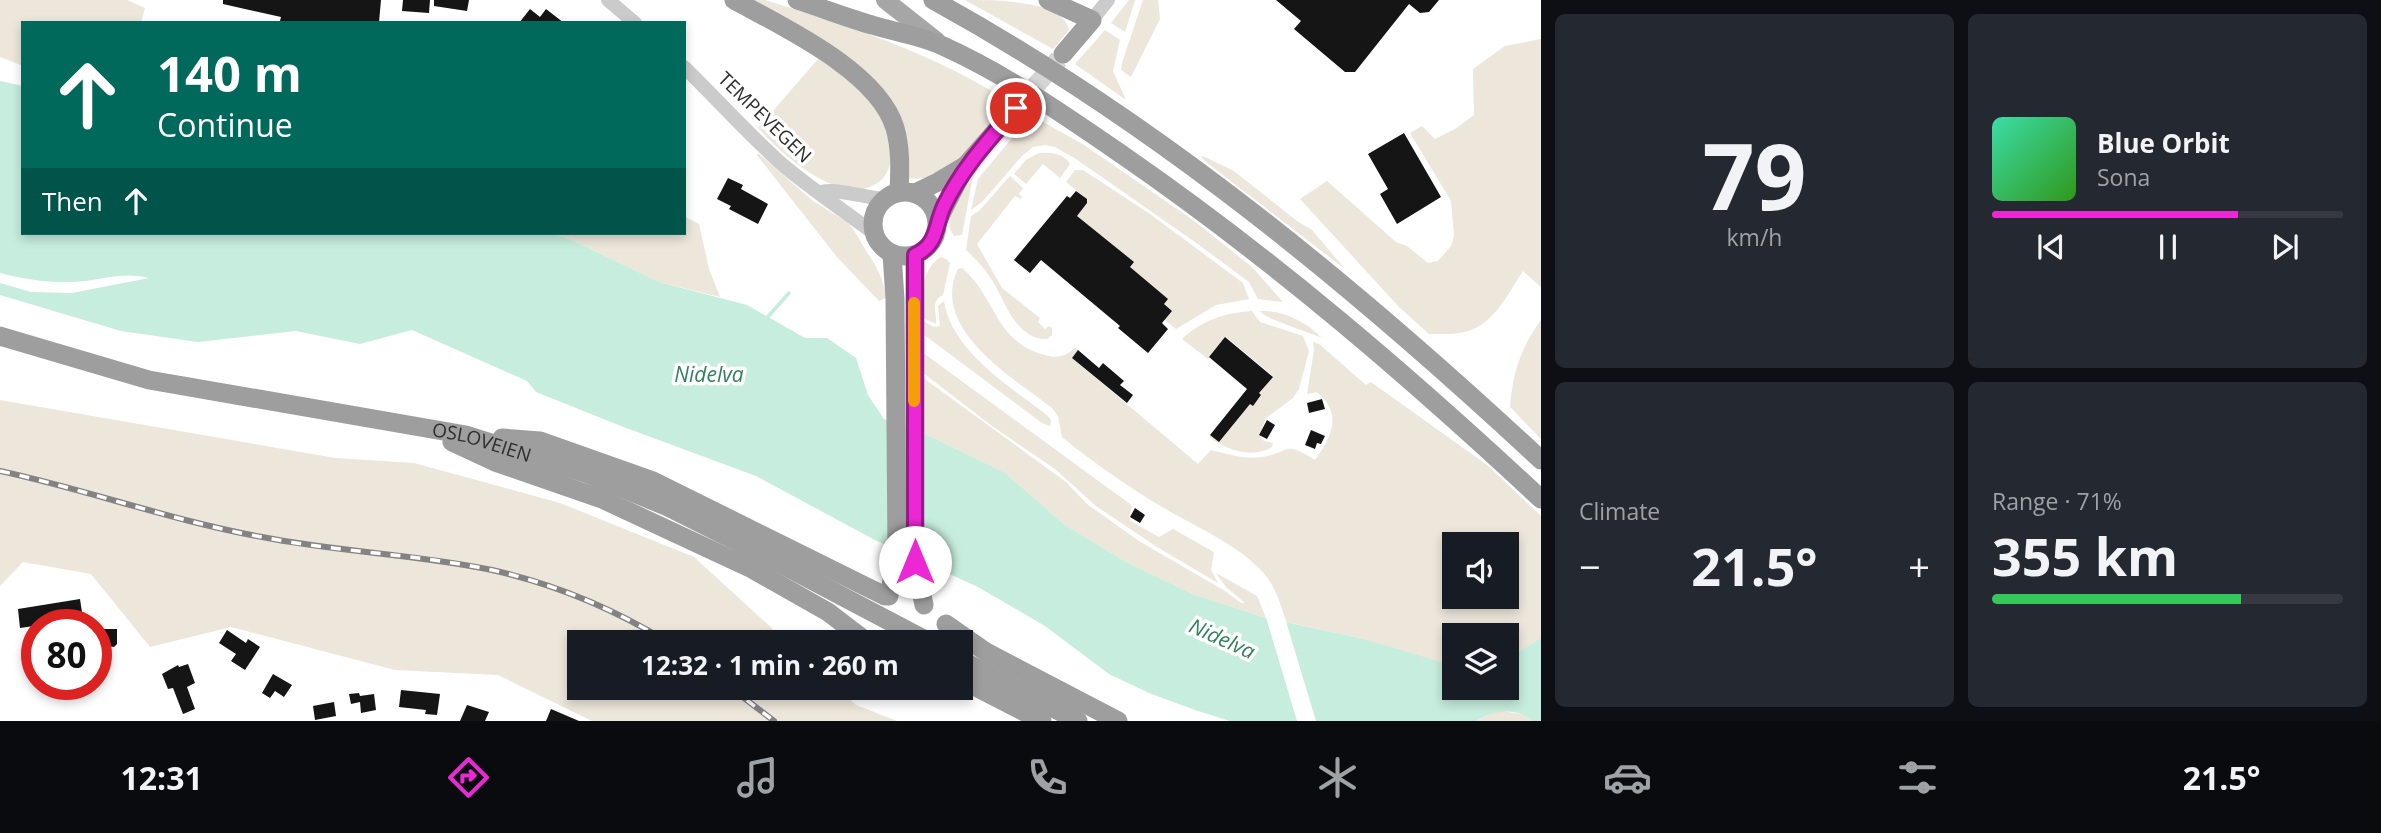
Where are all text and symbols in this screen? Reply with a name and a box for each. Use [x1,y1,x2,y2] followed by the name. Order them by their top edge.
[157,40,302,106] text: 140 m
[42,49,133,140] icon: ahead
[713,66,817,168] street label: TEMPEVEGEN
[986,78,1046,138] pin
[997,89,1035,127] icon: arrive
[157,103,293,146] text: Continue
[1702,113,1807,237] text: 79
[2097,125,2230,161] text: Blue Orbit
[2097,161,2150,193] text: Sona
[117,182,155,220] icon: ahead
[42,183,103,219] text: Then
[1727,221,1782,253] text: km/h
[2032,228,2070,266] icon: previous
[2149,228,2187,266] icon: pause
[2266,228,2304,266] icon: next
[674,360,744,388] water label: Nidelva
[430,416,535,468] street label: OSLOVEIEN
[1992,485,2122,517] text: Range · 71%
[1579,495,1660,527] text: Climate
[1992,520,2178,591] text: 355 km
[878,525,952,599] position arrow
[1691,530,1818,601] text: 21.5°
[1442,532,1519,700] map controls
[1442,532,1519,609] button: sound
[1579,540,1601,592] text: −
[1908,540,1930,592] text: +
[21,609,112,700] speed limit sign: 80
[1185,611,1260,665] water label: Nidelva
[1442,623,1519,700] button: layers
[641,647,899,683] text: 12:32 · 1 min · 260 m
[444,753,493,802] icon: directions
[733,753,782,802] icon: music
[1023,753,1072,802] icon: phone
[1313,753,1362,802] icon: climate
[1603,753,1652,802] icon: car
[1893,753,1942,802] icon: filters
[120,756,203,799] text: 12:31
[2183,756,2260,799] text: 21.5°

